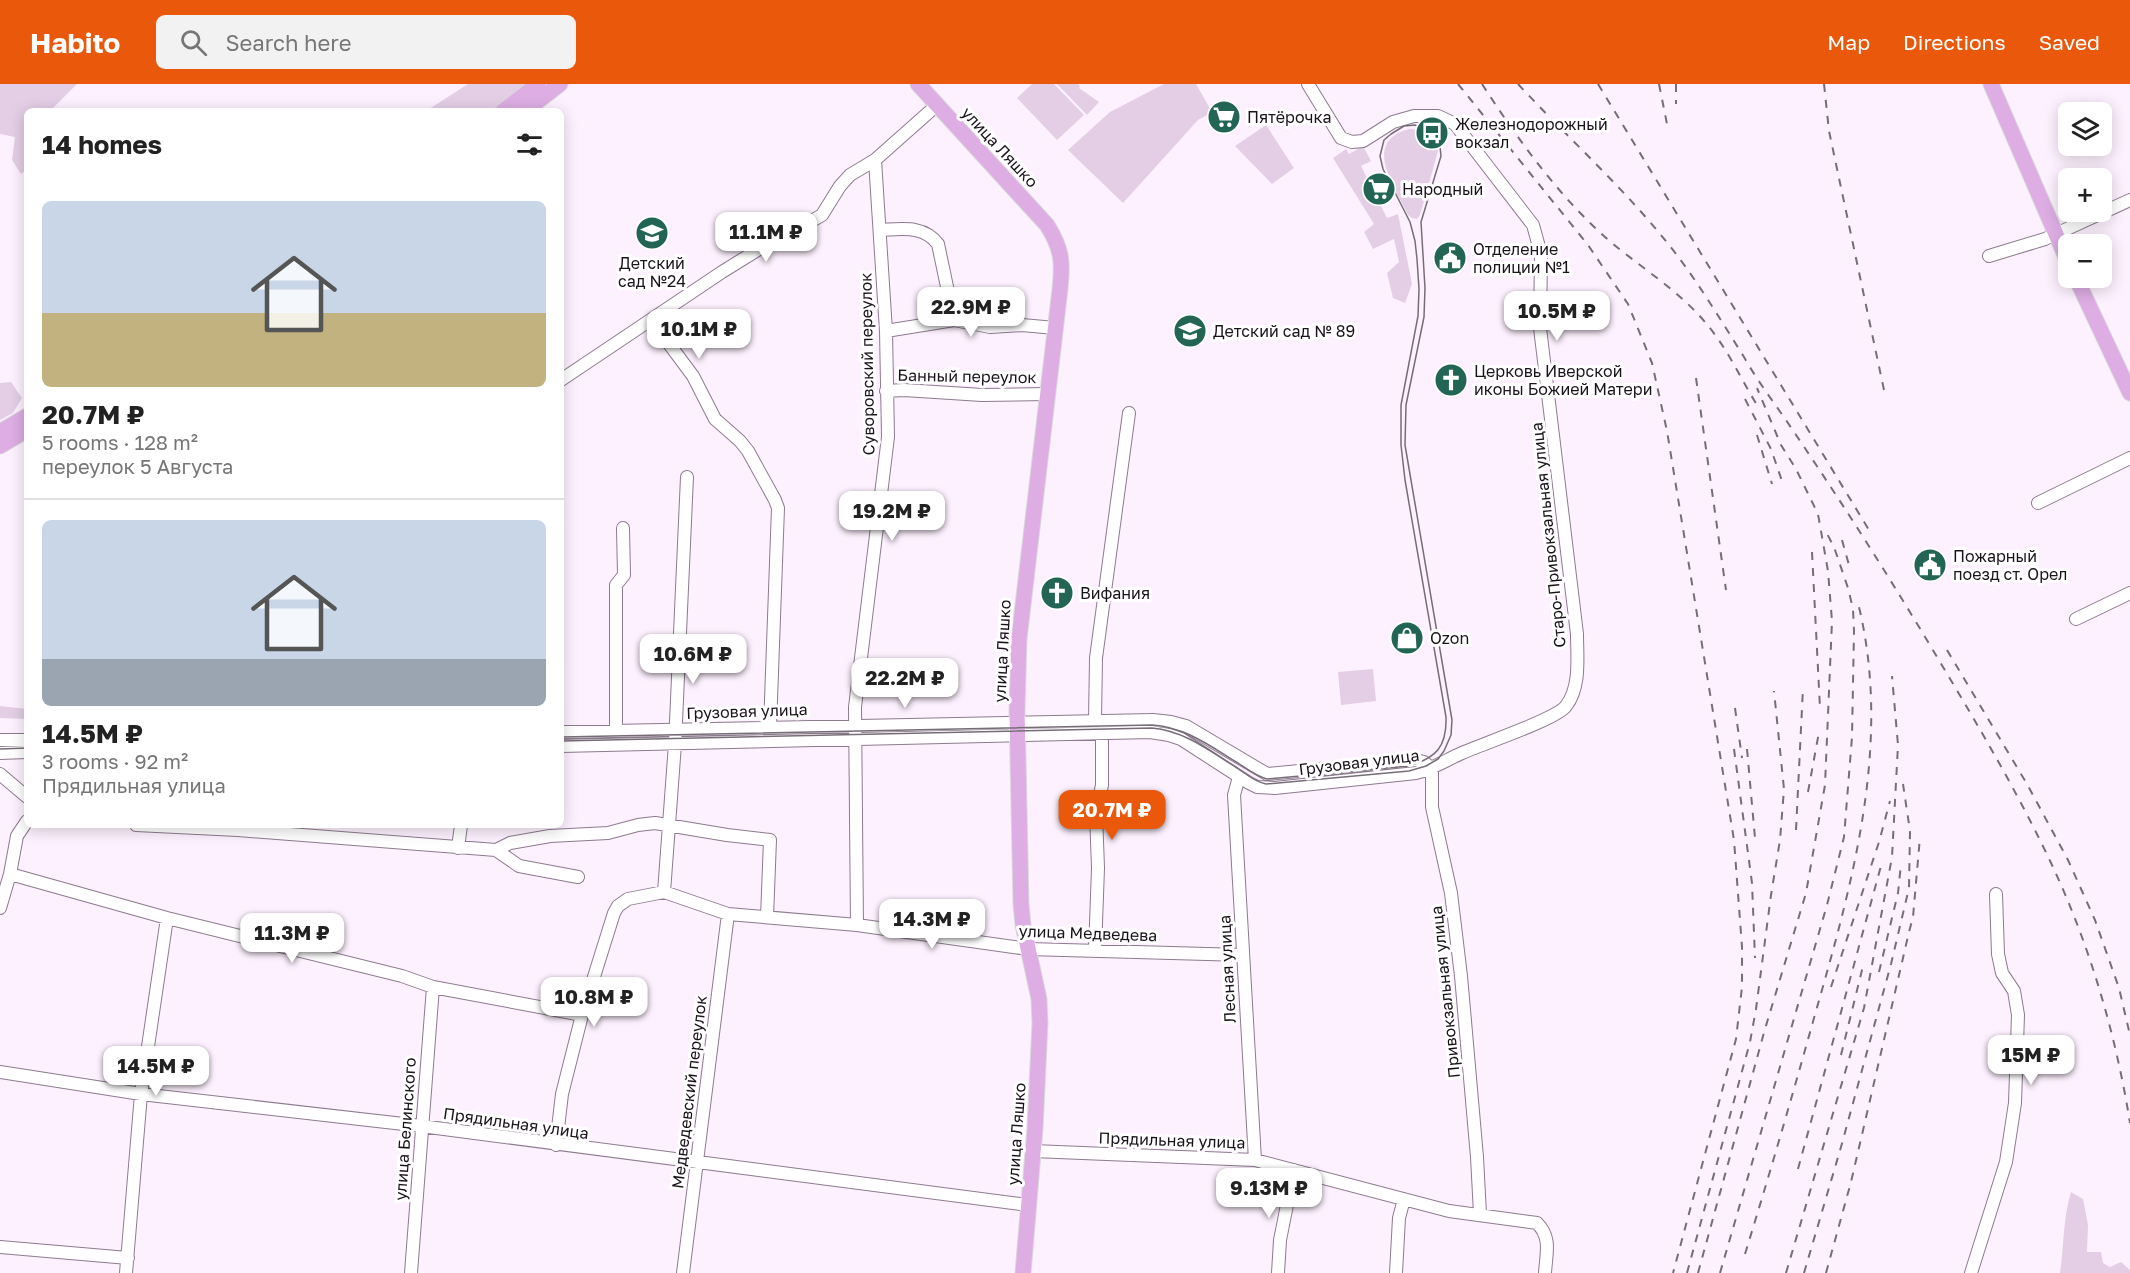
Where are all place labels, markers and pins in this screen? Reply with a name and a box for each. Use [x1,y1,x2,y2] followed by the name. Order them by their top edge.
[1206,99,1242,135] supermarket icon: Пятёрочка
[1247,107,1331,127] place label: Пятёрочка
[1455,114,1608,152] place label: Железнодорожный вокзал
[1414,115,1450,151] bus stop icon: Железнодорожный вокзал
[1361,171,1397,207] supermarket icon: Народный
[1402,179,1483,199] place label: Народный
[711,212,821,263] pin: 11.1M ₽
[634,215,670,251] school or university icon: Детский сад №24
[1473,239,1570,277] place label: Отделение полиции №1
[1432,240,1468,276] public building icon: Отделение полиции №1
[618,253,686,291] place label: Детский сад №24
[916,287,1026,338] pin: 22.9M ₽
[1502,291,1612,342] pin: 10.5M ₽
[644,309,754,360] pin: 10.1M ₽
[1172,313,1208,349] school or university icon: Детский сад № 89
[1213,321,1355,341] place label: Детский сад № 89
[1474,361,1652,399] place label: Церковь Иверской иконы Божией Матери
[1433,362,1469,398] church icon: Церковь Иверской иконы Божией Матери
[837,491,947,542] pin: 19.2M ₽
[1953,546,2067,584] place label: Пожарный поезд ст. Орел
[1912,547,1948,583] public building icon: Пожарный поезд ст. Орел
[1039,575,1075,611] church icon: Вифания
[1080,583,1150,603] place label: Вифания
[1389,620,1425,656] shop icon: Ozon
[1430,628,1469,648] place label: Ozon
[638,634,748,685] pin: 10.6M ₽
[850,658,960,709] pin: 22.2M ₽
[1057,790,1167,841] pin: 20.7M ₽
[877,899,987,950] pin: 14.3M ₽
[237,913,347,964] pin: 11.3M ₽
[539,977,649,1028] pin: 10.8M ₽
[1989,1035,2073,1086] pin: 15M ₽
[101,1046,211,1097] pin: 14.5M ₽
[1214,1168,1324,1219] pin: 9.13M ₽

